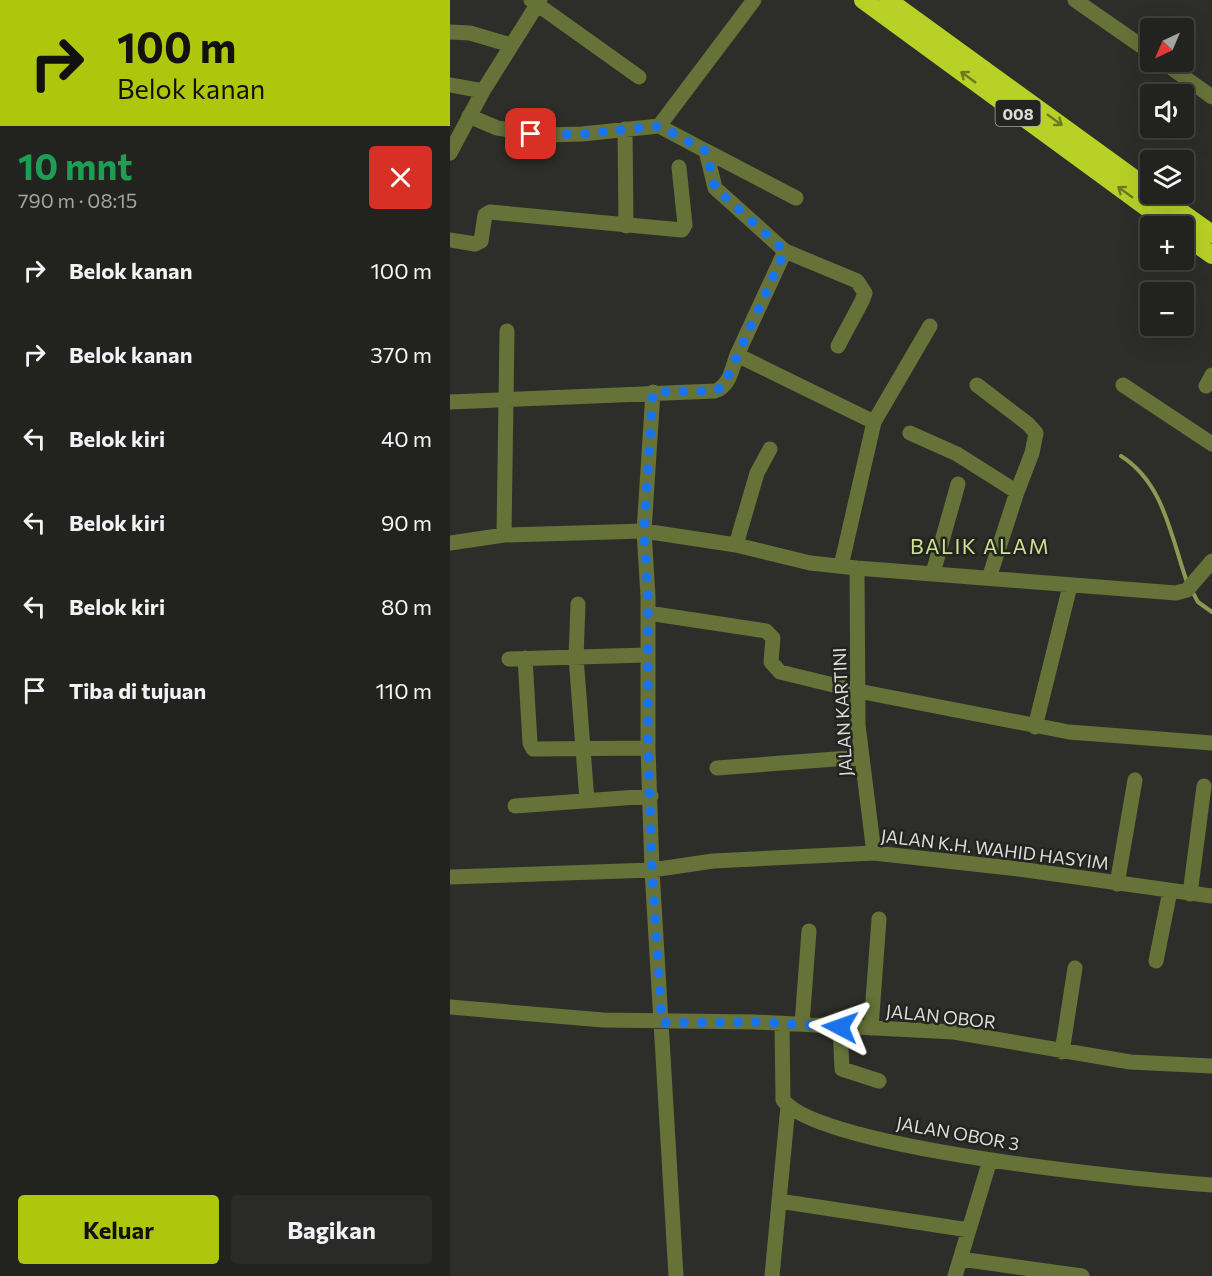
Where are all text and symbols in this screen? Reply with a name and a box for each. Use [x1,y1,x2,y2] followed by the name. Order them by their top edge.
[1140,18,1194,72] north arrow
[1140,18,1194,336] map controls
[117,20,237,72] text: 100 m
[18,24,96,102] icon: right
[960,71,976,83] one-way arrow
[117,72,265,105] text: Belok kanan
[1140,84,1194,138] button: sound
[996,100,1040,126] road number: 008
[505,108,556,159] pin
[1046,114,1062,126] one-way arrow
[514,117,547,150] icon: arrive
[18,143,133,187] text: 10 mnt
[369,146,432,209] button: close
[1140,150,1194,204] button: layers
[1118,186,1134,198] one-way arrow
[18,188,137,212] text: 790 m · 08:15
[1140,216,1194,270] button: +
[18,254,51,287] icon: right
[69,257,192,284] text: Belok kanan
[370,257,432,284] text: 100 m
[1140,282,1194,336] button: −
[18,338,51,371] icon: right
[69,341,192,368] text: Belok kanan
[370,341,432,368] text: 370 m
[18,422,51,455] icon: left
[69,425,165,452] text: Belok kiri
[381,425,432,452] text: 40 m
[18,506,51,539] icon: left
[69,509,165,536] text: Belok kiri
[381,509,432,536] text: 90 m
[910,533,1050,558] district label: BALIK ALAM
[18,590,51,623] icon: left
[69,593,165,620] text: Belok kiri
[381,593,432,620] text: 80 m
[828,647,856,777] street label: JALAN KARTINI
[18,674,51,707] icon: arrive
[69,677,206,704] text: Tiba di tujuan
[375,677,432,704] text: 110 m
[880,824,1110,874] street label: JALAN K.H. WAHID HASYIM
[808,995,872,1059] position arrow
[885,999,997,1033] street label: JALAN OBOR
[895,1111,1021,1155] street label: JALAN OBOR 3
[18,1195,219,1264] button: Keluar
[231,1195,432,1264] button: Bagikan

